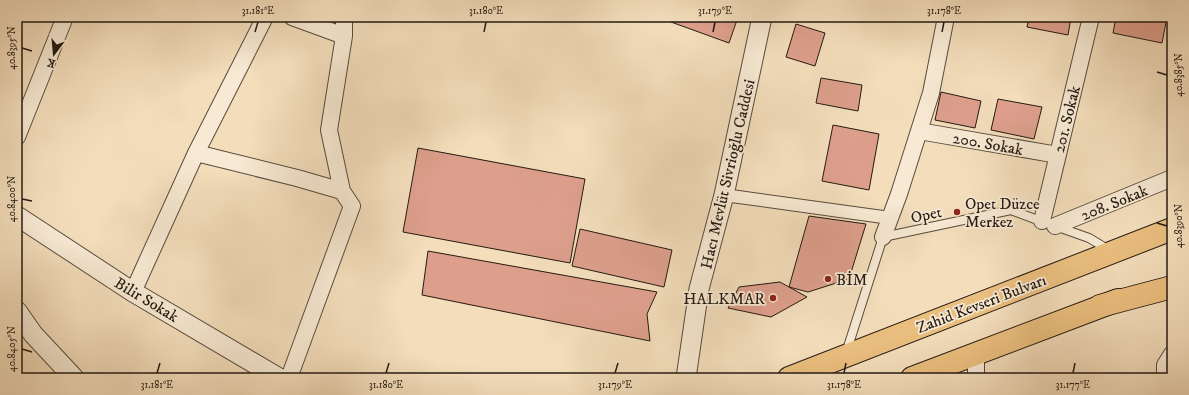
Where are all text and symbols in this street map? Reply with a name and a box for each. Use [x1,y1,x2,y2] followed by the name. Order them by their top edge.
[242,5,274,17] text: 31.181°E
[469,5,503,17] text: 31.180°E
[698,5,732,17] text: 31.179°E
[927,5,961,17] text: 31.178°E
[6,26,18,70] text: 40.8395°N
[34,34,74,74] north arrow
[1173,53,1185,97] text: 40.8385°N
[46,55,57,70] text: K
[696,77,760,271] street label: Hacı Mevlüt Sivrioğlu Caddesi
[1049,84,1085,155] street label: 201. Sokak
[951,128,1025,160] street label: 200. Sokak
[6,176,18,222] text: 40.8400°N
[1078,180,1151,225] street label: 208. Sokak
[965,194,1040,232] place label: Opet Düzce Merkez
[909,202,944,228] street label: Opet
[1173,204,1185,248] text: 40.8390°N
[952,207,962,217] marker: Opet Düzce Merkez
[836,270,867,290] place label: BİM
[914,270,1049,338] street label: Zahid Kevseri Bulvarı
[111,273,182,327] street label: Bilir Sokak
[823,274,833,284] marker: BİM
[683,289,765,309] place label: HALKMAR
[768,293,778,303] marker: HALKMAR
[6,326,18,372] text: 40.8405°N
[141,379,173,391] text: 31.181°E
[369,379,403,391] text: 31.180°E
[598,379,632,391] text: 31.179°E
[827,379,861,391] text: 31.178°E
[1056,379,1090,391] text: 31.177°E

